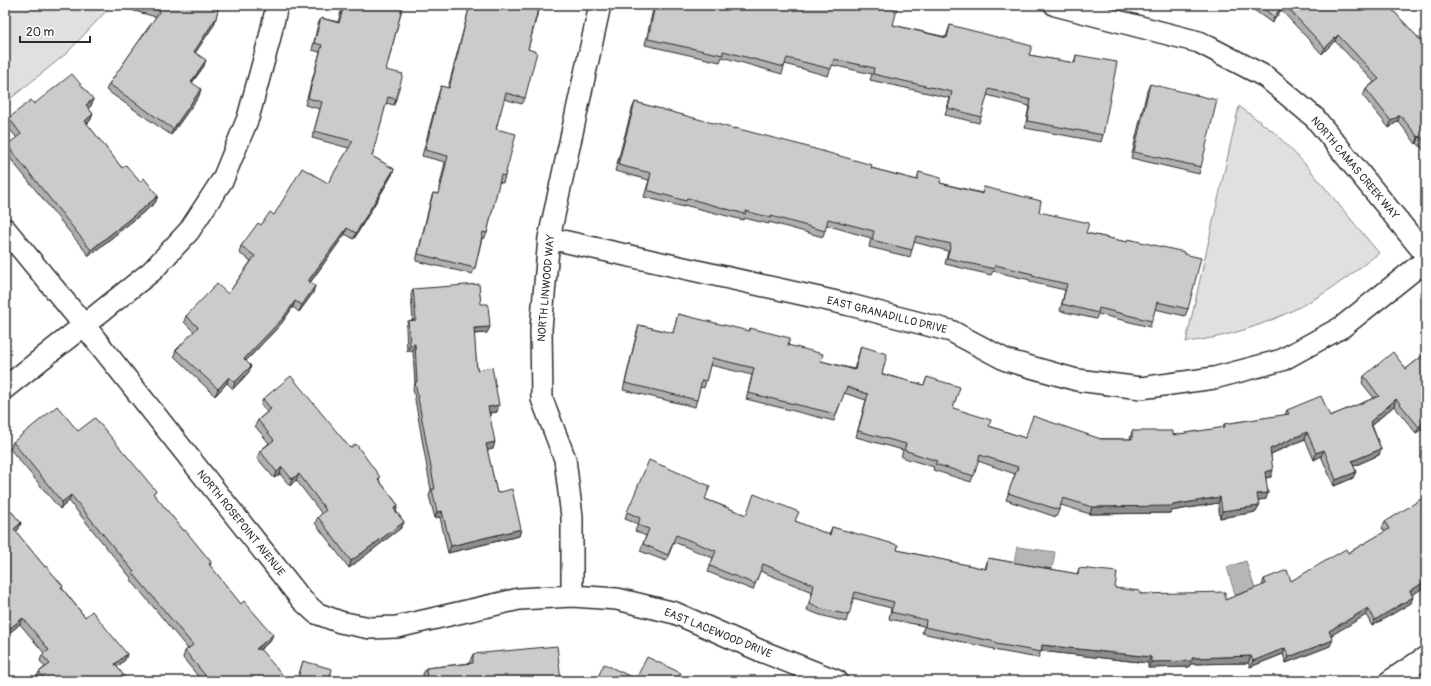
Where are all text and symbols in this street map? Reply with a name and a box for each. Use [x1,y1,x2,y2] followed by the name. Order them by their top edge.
[20,18,90,44] scale bar
[26,25,55,40] text: 20 m
[1308,114,1402,222] street label: NORTH CAMAS CREEK WAY
[535,233,557,342] street label: NORTH LINWOOD WAY
[825,294,949,336] street label: EAST GRANADILLO DRIVE
[194,467,288,579] street label: NORTH ROSEPOINT AVENUE
[662,605,774,661] street label: EAST LACEWOOD DRIVE

